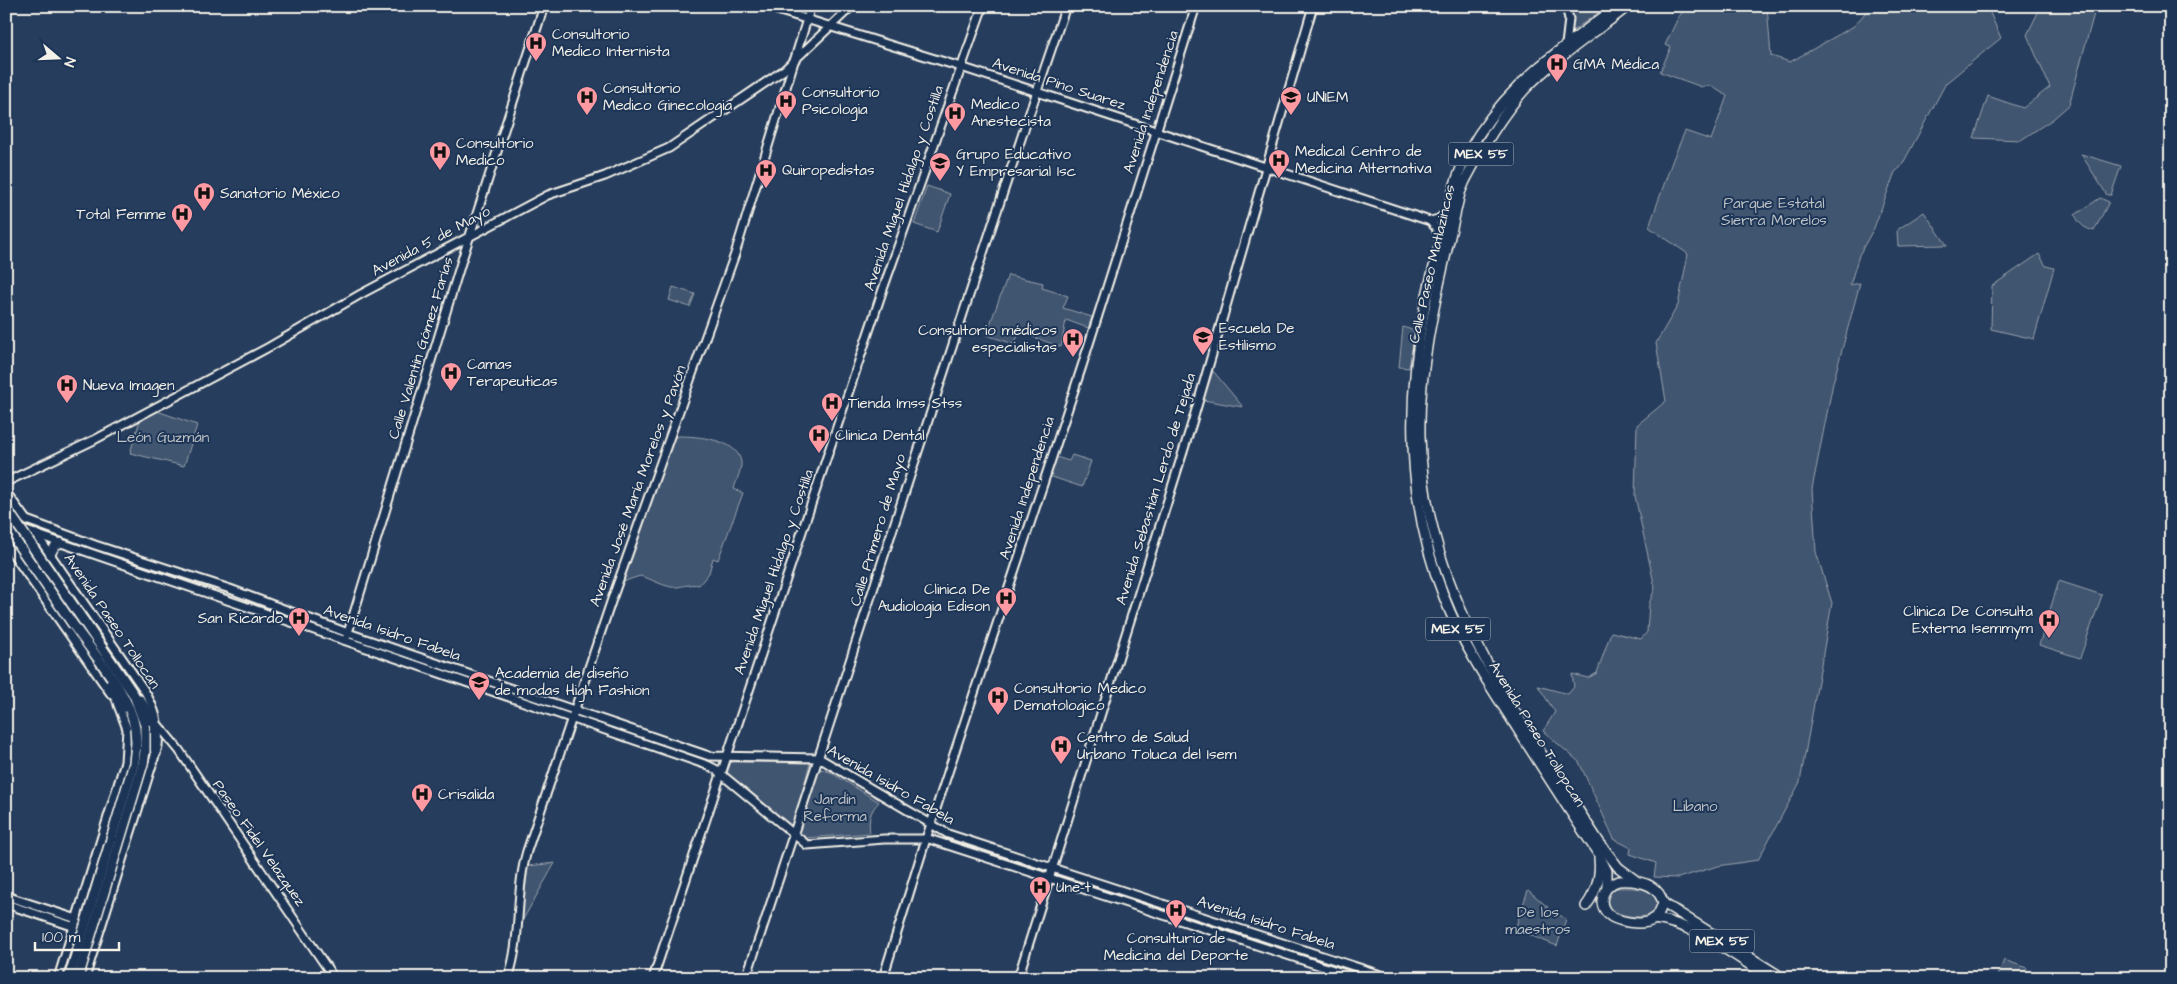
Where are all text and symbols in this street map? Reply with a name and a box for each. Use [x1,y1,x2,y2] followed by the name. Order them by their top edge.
[552,24,670,62] place label: Consultorio Medico Internista
[1118,28,1184,176] street label: Avenida Independencia
[524,31,548,62] hospital icon: Consultorio Medico Internista
[32,32,82,82] north arrow
[1545,52,1569,83] hospital icon: GMA Médica
[990,53,1129,116] street label: Avenida Pino Suarez
[58,54,80,70] text: N
[1573,54,1659,75] place label: GMA Médica
[603,78,732,117] place label: Consultorio Medico Ginecologia
[802,82,880,121] place label: Consultorio Psicologia
[859,82,950,294] street label: Avenida Miguel Hidalgo y Costilla
[575,85,599,116] hospital icon: Consultorio Medico Ginecologia
[1279,85,1303,116] school or university icon: UNIEM
[1307,87,1348,108] place label: UNIEM
[774,89,798,120] hospital icon: Consultorio Psicologia
[971,94,1051,132] place label: Medico Anestecista
[943,101,967,132] hospital icon: Medico Anestecista
[456,133,534,171] place label: Consultorio Medico
[428,140,452,171] hospital icon: Consultorio Medico
[1295,141,1432,179] place label: Medical Centro de Medicina Alternativa
[1448,142,1514,166] road number: MEX 55
[956,144,1077,182] place label: Grupo Educativo Y Empresarial Isc
[1267,148,1291,179] hospital icon: Medical Centro de Medicina Alternativa
[928,151,952,182] school or university icon: Grupo Educativo Y Empresarial Isc
[754,158,778,189] hospital icon: Quiropedistas
[782,160,875,181] place label: Quiropedistas
[192,181,216,212] hospital icon: Sanatorio México
[1404,182,1461,345] street label: Calle Paseo Matlazincas
[220,183,340,204] place label: Sanatorio México
[1721,193,1827,231] park label: Parque Estatal Sierra Morelos
[368,201,495,282] street label: Avenida 5 de Mayo
[170,202,194,233] hospital icon: Total Femme
[76,204,166,225] place label: Total Femme
[383,254,459,442] street label: Calle Valentín Gómez Farías
[1219,318,1294,356] place label: Escuela De Estilismo
[918,320,1057,358] place label: Consultorio médicos especialistas
[1191,325,1215,356] school or university icon: Escuela De Estilismo
[1061,327,1085,358] hospital icon: Consultorio médicos especialistas
[467,354,558,392] place label: Camas Terapeuticas
[439,361,463,392] hospital icon: Camas Terapeuticas
[584,362,693,610] street label: Avenida José María Morelos y Pavón
[1111,370,1201,607] street label: Avenida Sebastián Lerdo de Tejada
[55,373,79,404] hospital icon: Nueva Imagen
[83,375,175,397] place label: Nueva Imagen
[820,391,844,422] hospital icon: Tienda Imss Stss
[848,393,963,414] place label: Tienda Imss Stss
[994,414,1060,562] street label: Avenida Independencia
[807,423,831,454] hospital icon: Clinica Dental
[835,425,925,446] place label: Clinica Dental
[117,427,210,448] park label: León Guzmán
[845,451,912,609] street label: Calle Primero de Mayo
[729,466,820,678] street label: Avenida Miguel Hidalgo y Costilla
[59,549,166,693] street label: Avenida Paseo Tollocan
[878,579,990,618] place label: Clinica De Audiologia Edison
[994,586,1018,617] hospital icon: Clinica De Audiologia Edison
[321,600,464,666] street label: Avenida Isidro Fabela
[1903,601,2033,640] place label: Clinica De Consulta Externa Isemmym
[287,606,311,637] hospital icon: San Ricardo
[198,608,284,629] place label: San Ricardo
[2037,608,2061,639] hospital icon: Clinica De Consulta Externa Isemmym
[1426,618,1490,640] road number: MEX 55
[1484,657,1591,811] street label: Avenida Paseo Tollopcan
[495,663,650,702] place label: Academia de diseño de modas High Fashion
[467,670,491,701] school or university icon: Academia de diseño de modas High Fashion
[1014,678,1147,717] place label: Consultorio Medico Dematologico
[986,685,1010,716] hospital icon: Consultorio Medico Dematologico
[1077,727,1237,765] place label: Centro de Salud Urbano Toluca del Isem
[1049,734,1073,765] hospital icon: Centro de Salud Urbano Toluca del Isem
[824,740,959,830] street label: Avenida Isidro Fabela
[207,776,311,911] street label: Paseo Fidel Velazquez
[410,782,434,813] hospital icon: Crisalida
[438,784,495,805] place label: Crisalida
[803,789,867,827] park label: Jardín Reforma
[1673,796,1718,817] park label: Libano
[1028,875,1052,906] hospital icon: Une-t
[1056,877,1091,898] place label: Une-t
[1194,891,1338,955] street label: Avenida Isidro Fabela
[1164,898,1188,929] hospital icon: Consulturio de Medicina del Deporte
[1505,902,1571,940] park label: De los maestros
[35,919,119,951] scale bar
[42,927,81,948] text: 100 m
[1104,928,1248,966] place label: Consulturio de Medicina del Deporte
[1690,929,1754,952] road number: MEX 55

